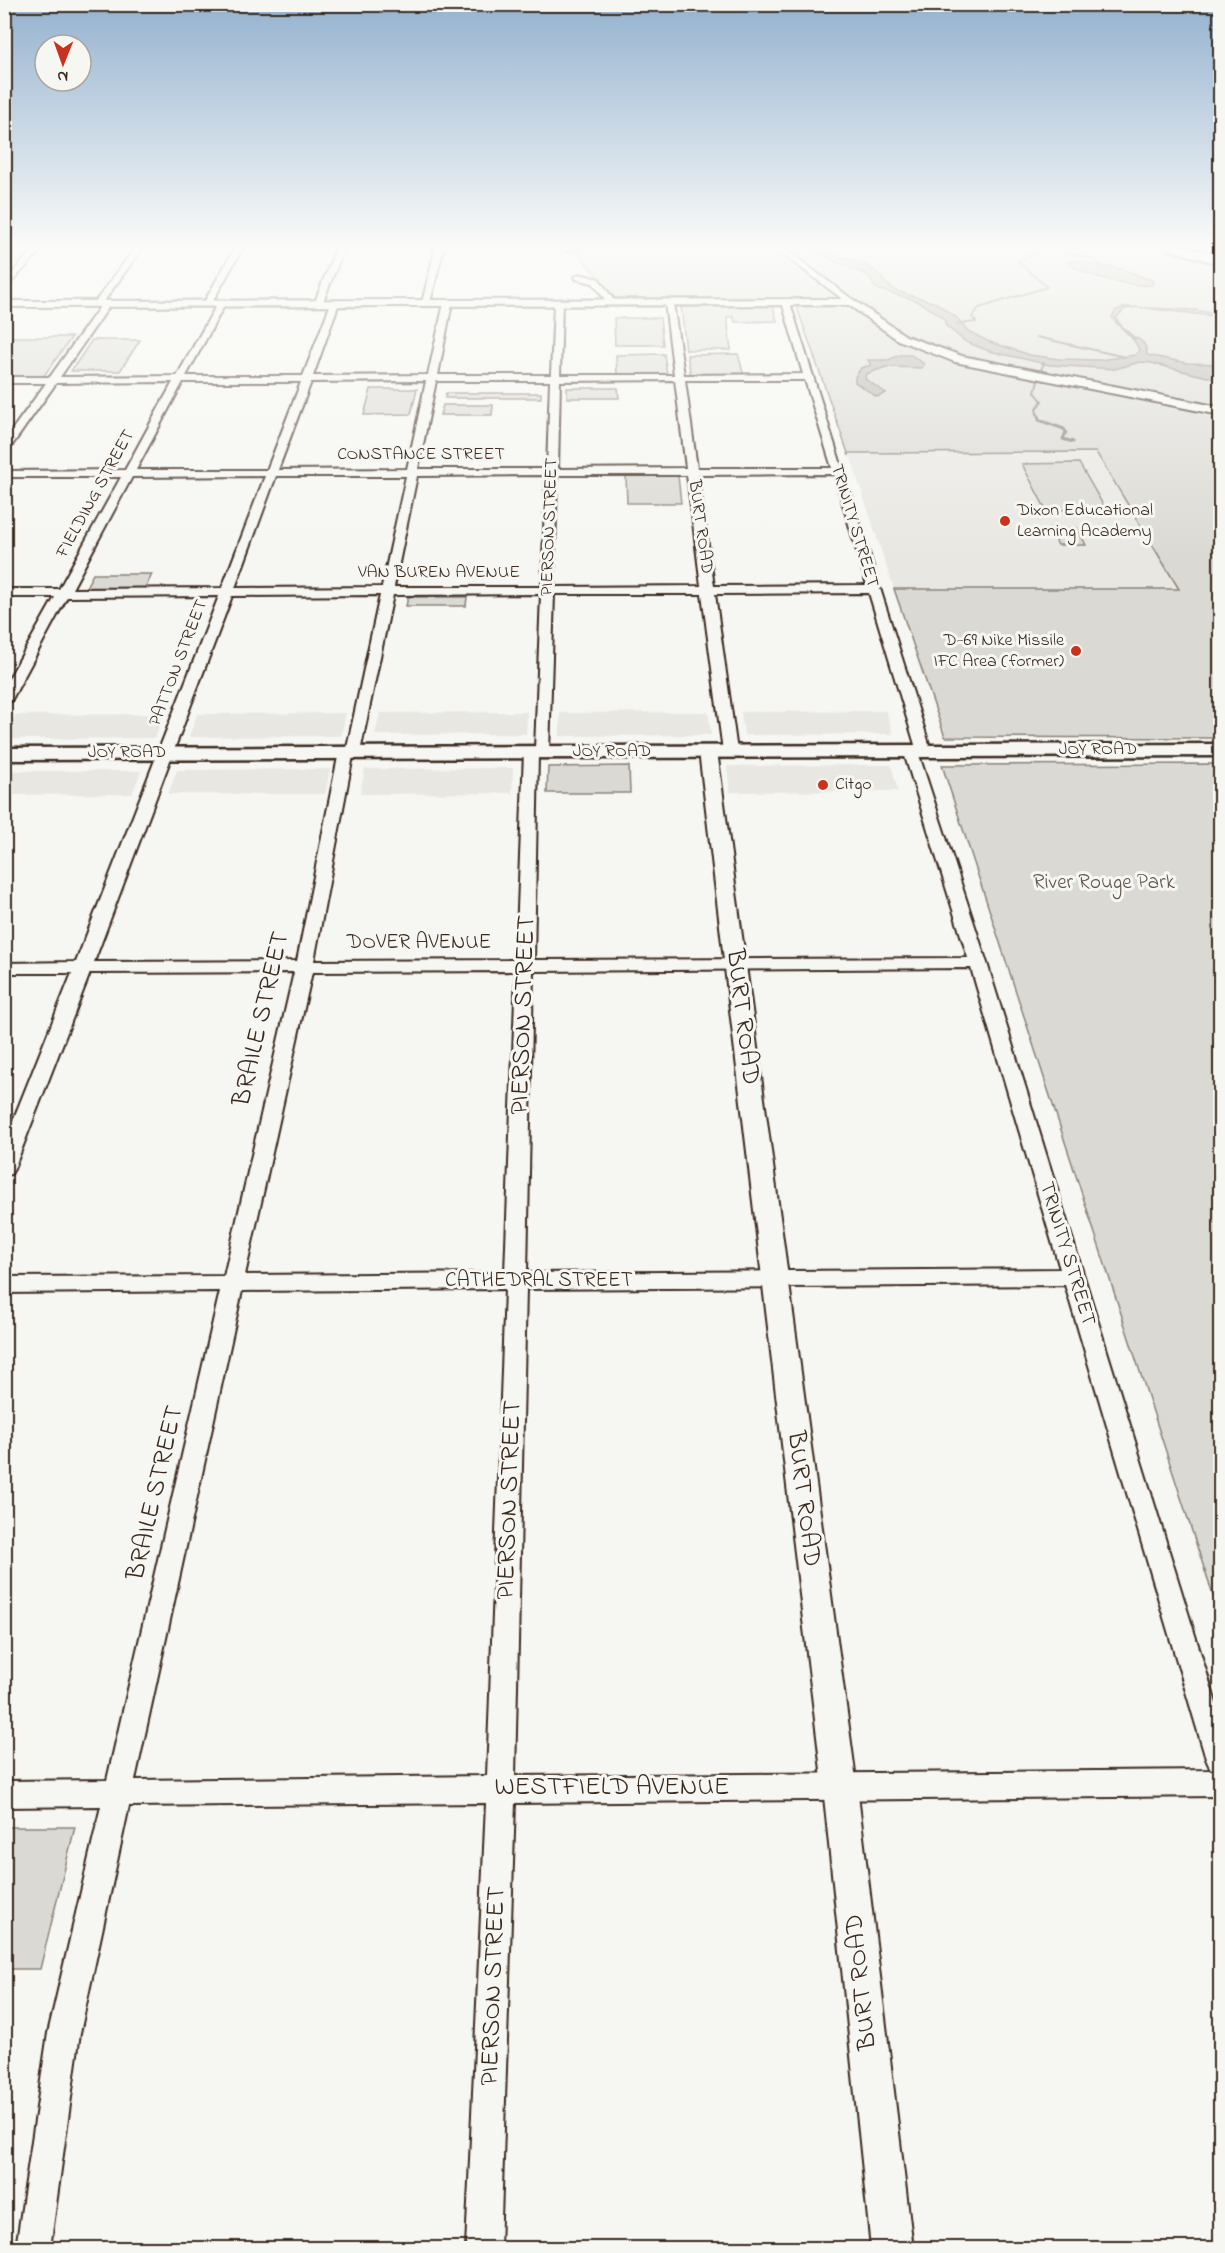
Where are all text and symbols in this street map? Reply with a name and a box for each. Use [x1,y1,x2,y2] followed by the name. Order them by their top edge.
[33,33,93,93] north arrow
[57,64,68,88] text: N
[50,425,142,564] street label: FIELDING STREET
[337,442,505,468] street label: CONSTANCE STREET
[535,457,565,597] street label: PIERSON STREET
[823,461,885,591] street label: TRINITY STREET
[680,477,719,576] street label: BURT ROAD
[1016,498,1153,546] place label: Dixon Educational Learning Academy
[998,514,1012,528] marker: Dixon Educational Learning Academy
[357,560,520,586] street label: VAN BUREN AVENUE
[143,596,215,730] street label: PATTON STREET
[934,628,1065,675] place label: D-69 Nike Missile IFC Area (former)
[1069,644,1083,658] marker: D-69 Nike Missile IFC Area (former)
[1059,737,1137,763] street label: JOY ROAD
[573,739,651,765] street label: JOY ROAD
[88,740,166,766] street label: JOY ROAD
[835,772,872,799] place label: Citgo
[816,778,830,792] marker: Citgo
[1033,868,1176,900] park label: River Rouge Park
[502,914,546,1116] street label: PIERSON STREET
[223,928,301,1111] street label: BRAILE STREET
[346,928,491,958] street label: DOVER AVENUE
[715,946,769,1087] street label: BURT ROAD
[1031,1178,1103,1330] street label: TRINITY STREET
[445,1266,633,1296] street label: CATHEDRAL STREET
[488,1399,532,1601] street label: PIERSON STREET
[117,1402,195,1585] street label: BRAILE STREET
[776,1428,830,1569] street label: BURT ROAD
[494,1769,730,1807] street label: WESTFIELD AVENUE
[472,1885,516,2087] street label: PIERSON STREET
[836,1912,888,2053] street label: BURT ROAD

